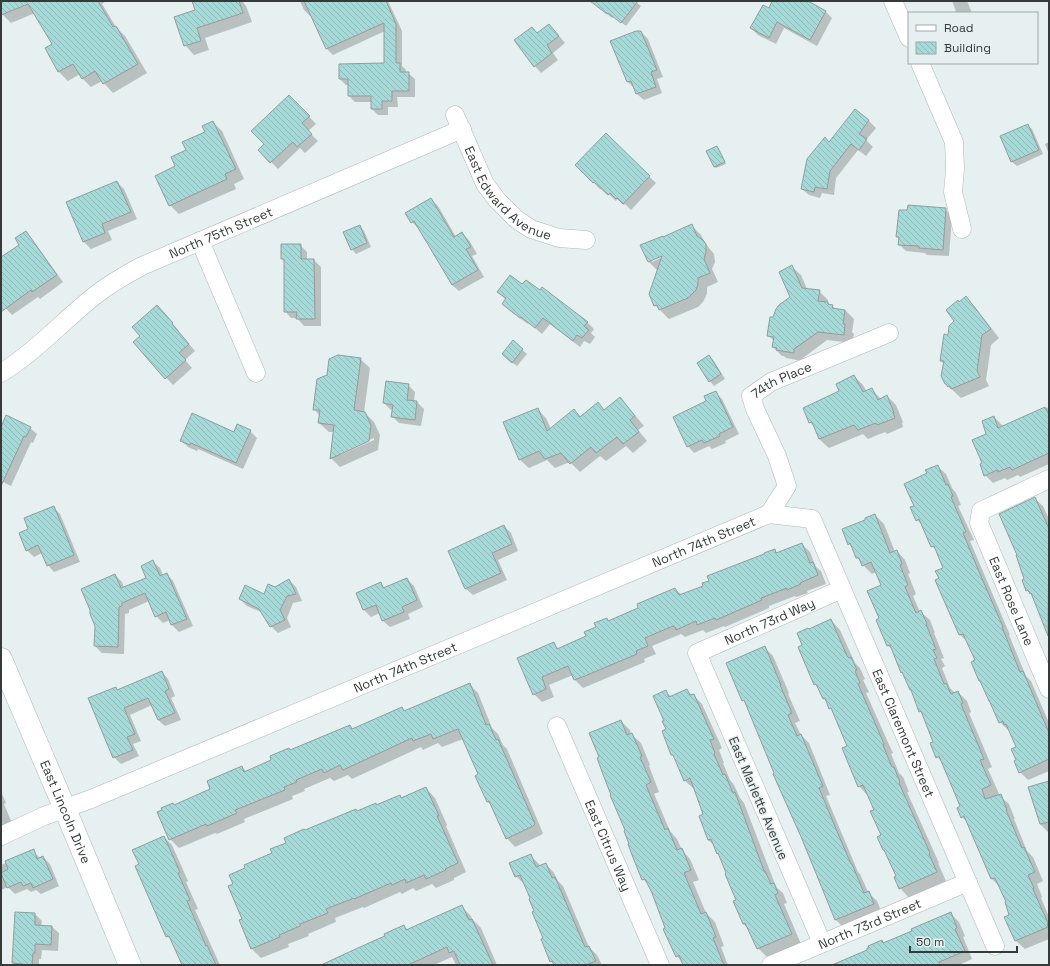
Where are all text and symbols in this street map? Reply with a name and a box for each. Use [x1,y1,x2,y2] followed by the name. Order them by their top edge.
[908,12,1038,64] legend
[944,20,973,36] text: Road
[944,40,991,56] text: Building
[461,144,554,244] street label: East Edward Avenue
[166,203,275,262] street label: North 75th Street
[748,358,814,402] street label: 74th Place
[650,513,758,571] street label: North 74th Street
[985,554,1038,648] street label: East Rose Lane
[722,594,817,649] street label: North 73rd Way
[351,638,460,697] street label: North 74th Street
[868,666,938,800] street label: East Claremont Street
[725,734,792,862] street label: East Marlette Avenue
[36,758,95,866] street label: East Lincoln Drive
[581,797,635,894] street label: East Citrus Way
[816,895,924,953] street label: North 73rd Street
[910,928,1017,954] scale bar
[916,934,944,950] text: 50 m

